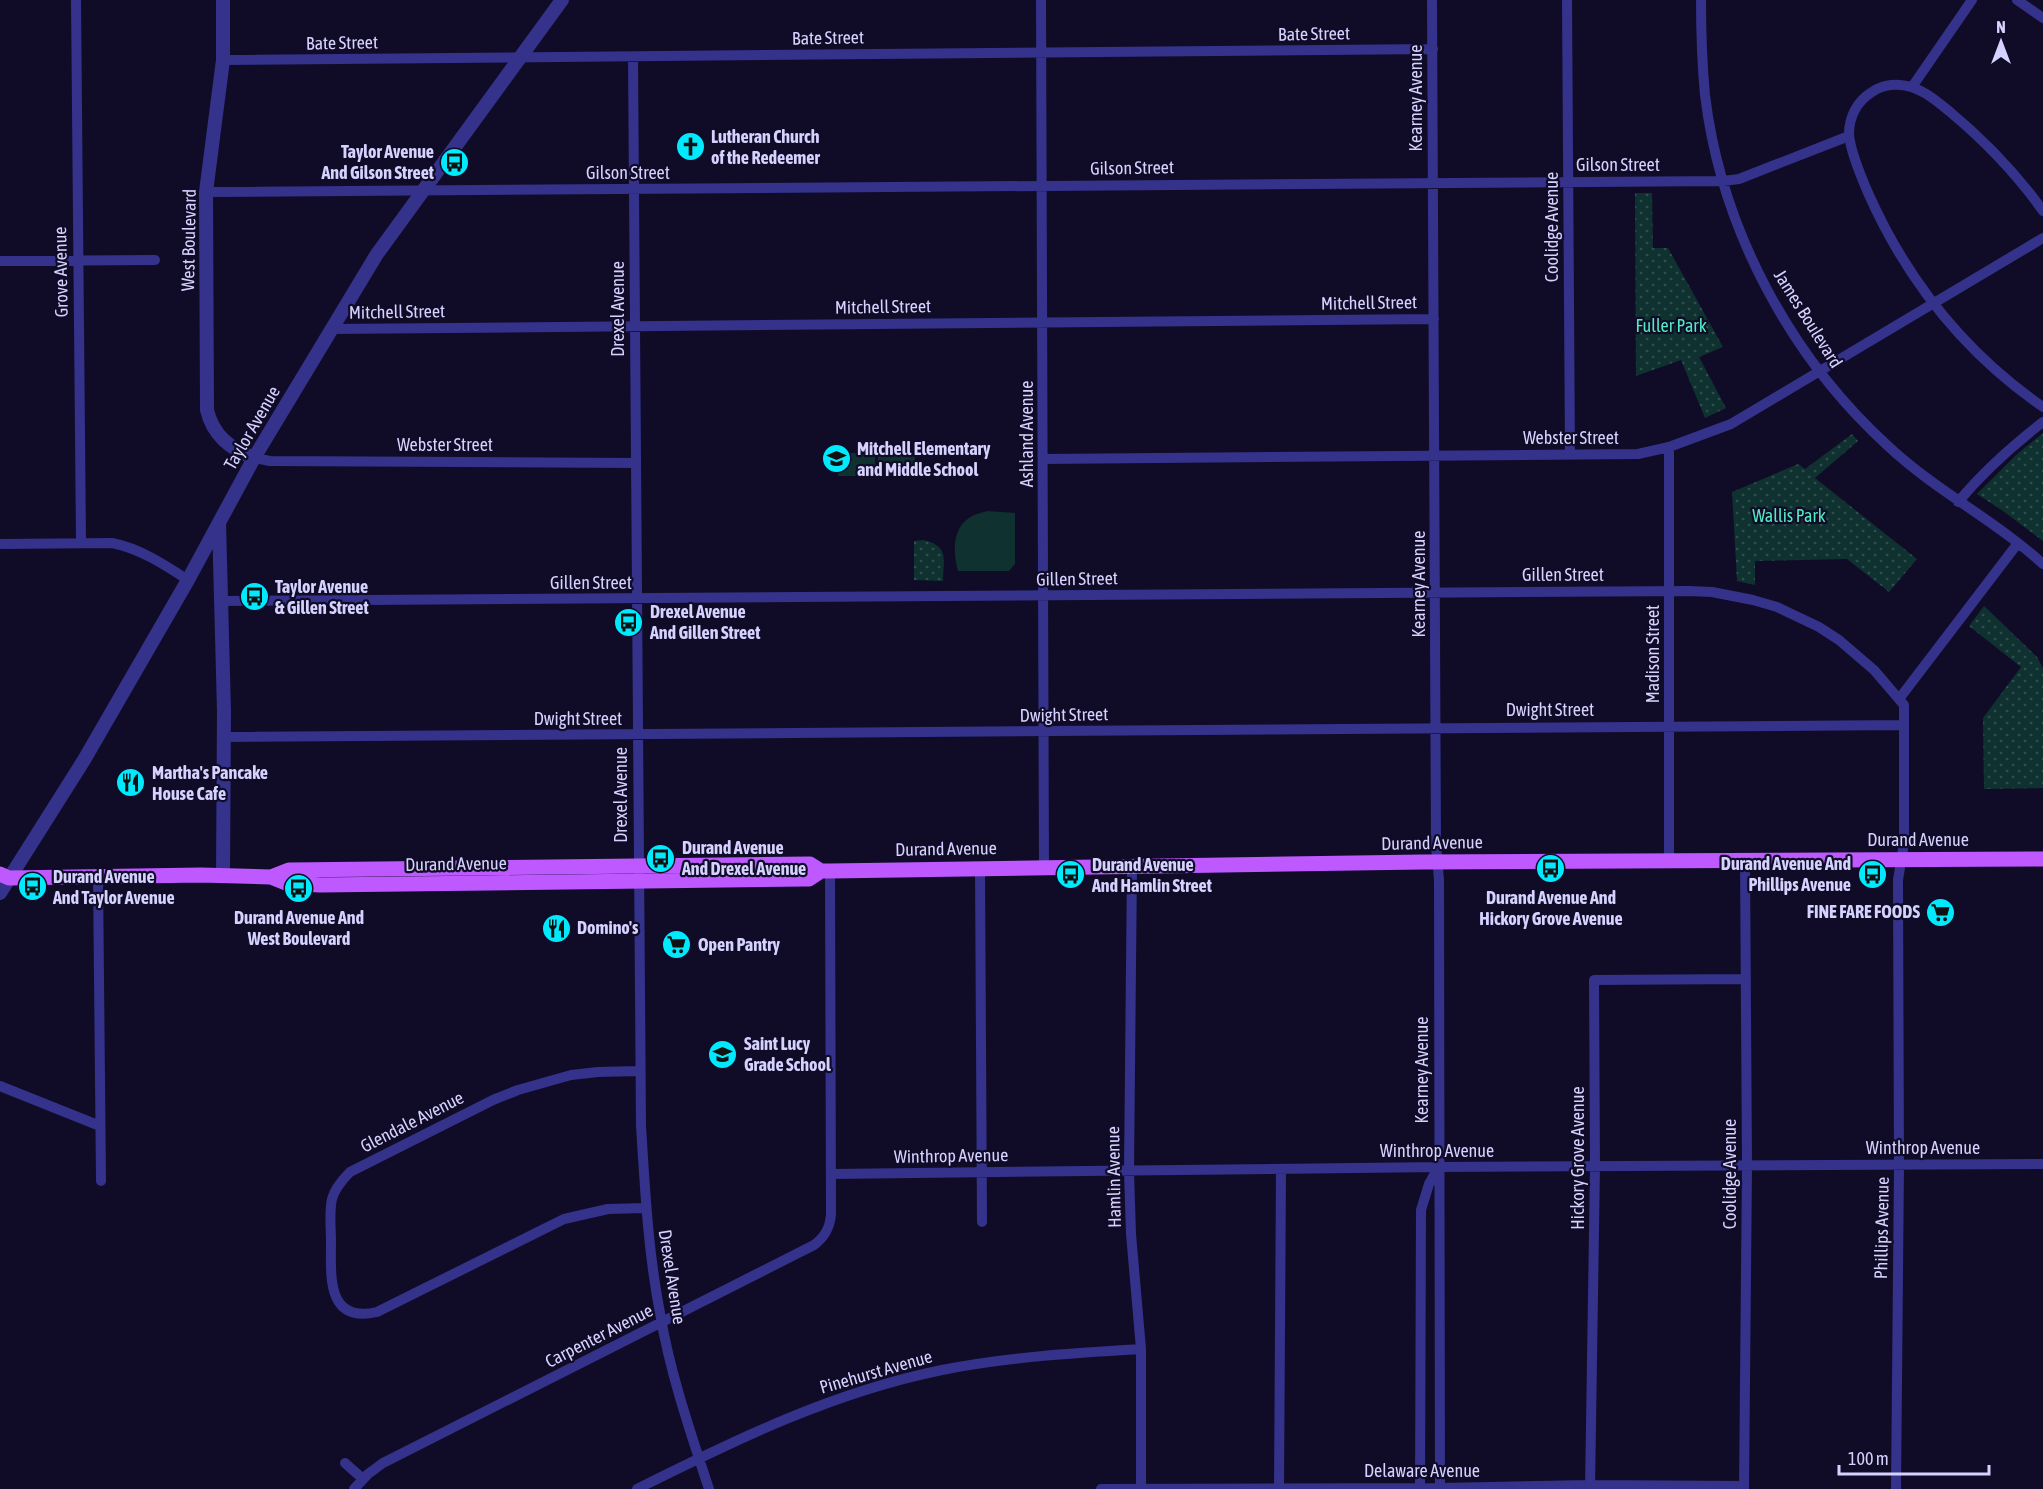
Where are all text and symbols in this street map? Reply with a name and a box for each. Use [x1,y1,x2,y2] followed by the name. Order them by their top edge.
[1971,12,2031,72] north arrow
[1996,18,2006,36] text: N
[1278,22,1350,45] street label: Bate Street
[792,26,864,49] street label: Bate Street
[306,31,378,54] street label: Bate Street
[1405,45,1426,151] street label: Kearney Avenue
[711,126,820,168] place label: Lutheran Church of the Redeemer
[674,131,706,163] church icon: Lutheran Church of the Redeemer
[321,141,435,183] place label: Taylor Avenue And Gilson Street
[439,146,471,178] bus stop icon: Taylor Avenue And Gilson Street
[1576,154,1660,175] street label: Gilson Street
[1090,156,1174,179] street label: Gilson Street
[586,162,670,183] street label: Gilson Street
[1541,172,1562,282] street label: Coolidge Avenue
[177,189,200,291] street label: West Boulevard
[49,226,72,318] street label: Grove Avenue
[607,261,628,357] street label: Drexel Avenue
[1770,266,1847,372] street label: James Boulevard
[1321,291,1417,314] street label: Mitchell Street
[835,295,931,318] street label: Mitchell Street
[349,300,445,323] street label: Mitchell Street
[1635,315,1707,336] park label: Fuller Park
[1016,381,1037,487] street label: Ashland Avenue
[219,382,284,473] street label: Taylor Avenue
[1523,427,1619,448] street label: Webster Street
[397,434,493,455] street label: Webster Street
[857,438,991,480] place label: Mitchell Elementary and Middle School
[820,443,852,475] school or university icon: Mitchell Elementary and Middle School
[1752,505,1826,526] park label: Wallis Park
[1408,531,1429,637] street label: Kearney Avenue
[1522,564,1604,585] street label: Gillen Street
[1036,567,1118,590] street label: Gillen Street
[550,572,632,593] street label: Gillen Street
[275,576,370,618] place label: Taylor Avenue & Gillen Street
[238,581,270,613] bus stop icon: Taylor Avenue & Gillen Street
[649,601,761,643] place label: Drexel Avenue And Gillen Street
[1642,605,1663,703] street label: Madison Street
[613,606,645,638] bus stop icon: Drexel Avenue And Gillen Street
[1506,699,1594,720] street label: Dwight Street
[1020,703,1108,726] street label: Dwight Street
[534,708,622,729] street label: Dwight Street
[610,747,631,843] street label: Drexel Avenue
[152,762,268,804] place label: Martha's Pancake House Cafe
[115,767,147,799] restaurant icon: Martha's Pancake House Cafe
[1867,829,1969,850] street label: Durand Avenue
[1381,831,1483,854] street label: Durand Avenue
[681,837,806,879] place label: Durand Avenue And Drexel Avenue
[895,837,997,860] street label: Durand Avenue
[645,842,677,874] bus stop icon: Durand Avenue And Drexel Avenue
[405,852,507,875] street label: Durand Avenue
[1535,853,1567,885] bus stop icon: Durand Avenue And Hickory Grove Avenue
[1721,853,1851,895] place label: Durand Avenue And Phillips Avenue
[1091,854,1213,896] place label: Durand Avenue And Hamlin Street
[1856,858,1888,890] bus stop icon: Durand Avenue And Phillips Avenue
[1055,859,1087,891] bus stop icon: Durand Avenue And Hamlin Street
[52,866,175,908] place label: Durand Avenue And Taylor Avenue
[16,871,48,903] bus stop icon: Durand Avenue And Taylor Avenue
[283,873,315,905] bus stop icon: Durand Avenue And West Boulevard
[1479,887,1623,929] place label: Durand Avenue And Hickory Grove Avenue
[1925,896,1957,928] supermarket icon: FINE FARE FOODS
[1807,901,1920,922] place label: FINE FARE FOODS
[234,907,364,949] place label: Durand Avenue And West Boulevard
[540,912,572,944] restaurant icon: Domino's
[577,917,639,938] place label: Domino's
[661,929,693,961] supermarket icon: Open Pantry
[698,934,780,955] place label: Open Pantry
[1411,1017,1432,1123] street label: Kearney Avenue
[744,1033,831,1075] place label: Saint Lucy Grade School
[707,1038,739,1070] school or university icon: Saint Lucy Grade School
[1567,1086,1588,1230] street label: Hickory Grove Avenue
[357,1087,467,1157] street label: Glendale Avenue
[1719,1119,1740,1229] street label: Coolidge Avenue
[1102,1126,1125,1228] street label: Hamlin Avenue
[1866,1137,1980,1158] street label: Winthrop Avenue
[1380,1140,1494,1161] street label: Winthrop Avenue
[894,1144,1008,1167] street label: Winthrop Avenue
[1870,1177,1893,1279] street label: Phillips Avenue
[655,1228,690,1326] street label: Drexel Avenue
[541,1299,656,1372] street label: Carpenter Avenue
[817,1345,935,1398] street label: Pinehurst Avenue
[1839,1438,1989,1476] scale bar
[1848,1448,1889,1469] text: 100 m
[1364,1460,1480,1481] street label: Delaware Avenue

